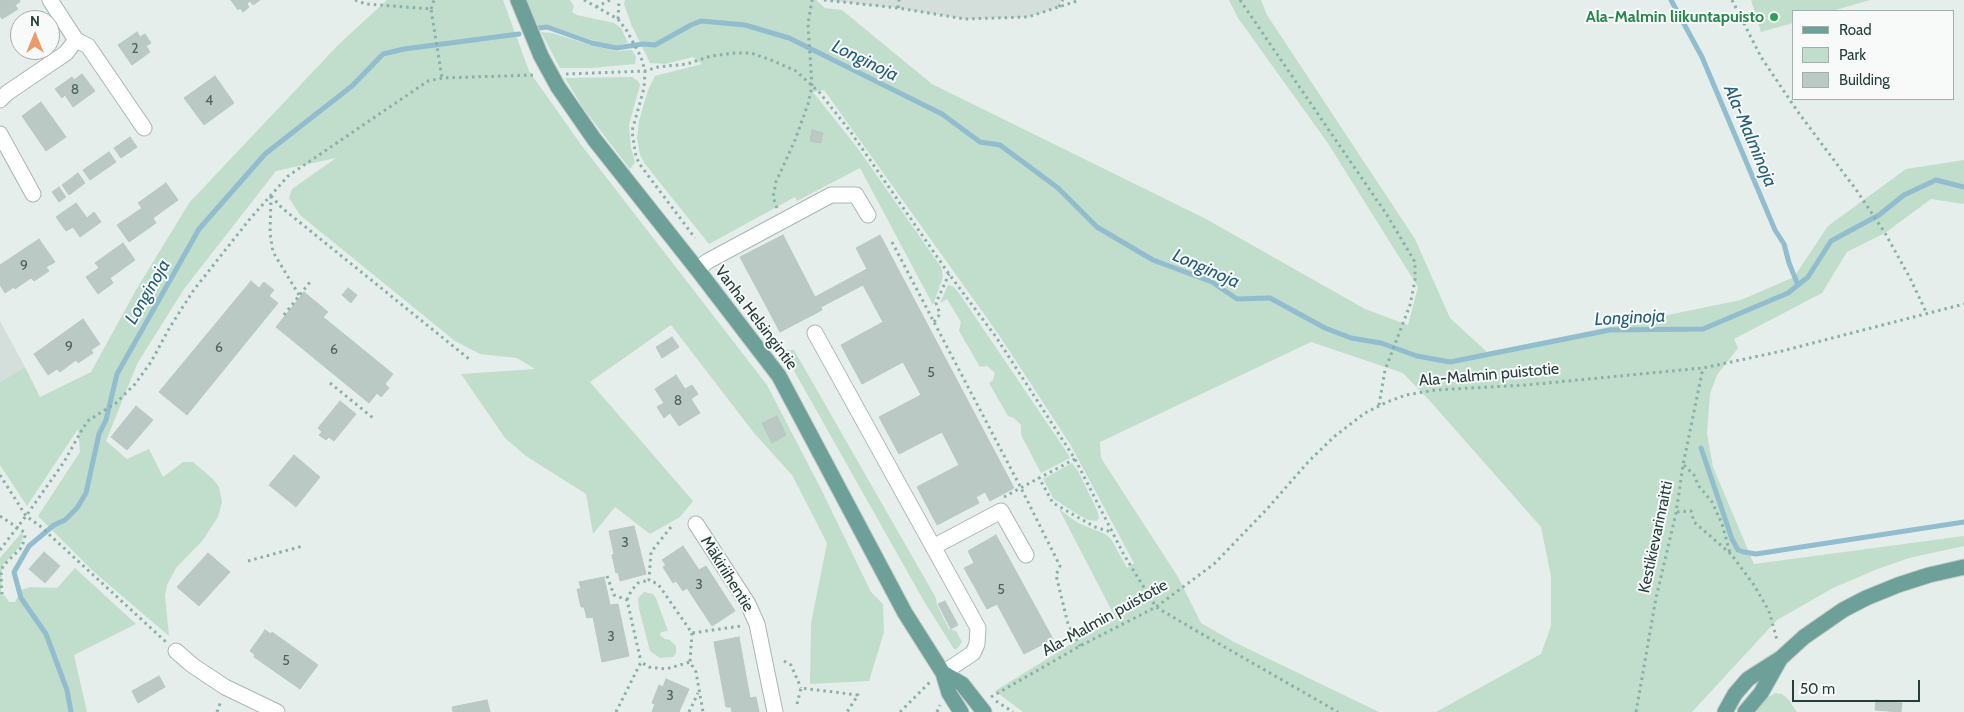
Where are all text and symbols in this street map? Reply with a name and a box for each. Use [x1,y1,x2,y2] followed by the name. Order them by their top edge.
[1586,7,1764,27] place label: Ala-Malmin liikuntapuisto
[10,10,60,60] north arrow
[1792,10,1954,100] legend
[1768,11,1780,23] marker: Ala-Malmin liikuntapuisto
[30,12,40,30] text: N
[1839,21,1872,39] text: Road
[828,36,902,86] water label: Longinoja
[131,41,139,57] house number: 2
[1839,46,1866,64] text: Park
[1839,71,1890,89] text: Building
[71,82,79,98] house number: 8
[1719,82,1781,190] water label: Ala-Malminoja
[205,93,213,109] house number: 4
[1169,245,1243,293] water label: Longinoja
[121,256,175,328] water label: Longinoja
[20,258,28,274] house number: 9
[711,262,801,374] street label: Vanha Helsingintie
[1594,305,1666,331] water label: Longinoja
[65,339,73,355] house number: 9
[215,340,223,356] house number: 6
[330,342,338,358] house number: 6
[1418,359,1560,391] street label: Ala-Malmin puistotie
[927,365,935,381] house number: 5
[674,393,682,409] house number: 8
[1635,479,1677,595] street label: Kestikievarinraitti
[696,533,758,615] street label: Mäkiriihentie
[621,535,629,551] house number: 3
[1039,576,1171,660] street label: Ala-Malmin puistotie
[695,577,703,593] house number: 3
[997,582,1005,598] house number: 5
[607,629,615,645] house number: 3
[282,653,290,669] house number: 5
[1794,670,1922,702] scale bar
[1800,680,1835,698] text: 50 m
[666,688,674,704] house number: 3

